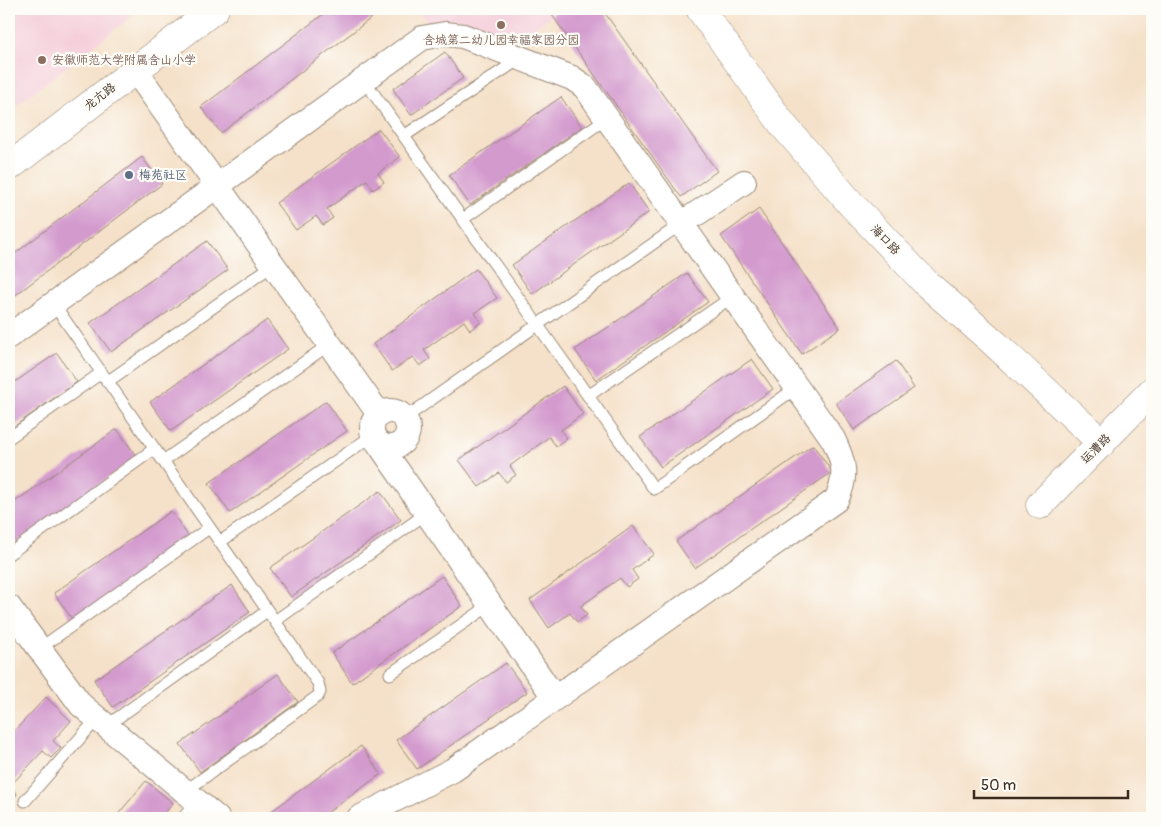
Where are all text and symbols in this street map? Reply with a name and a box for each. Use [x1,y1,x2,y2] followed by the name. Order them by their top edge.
[495,19,507,31] marker: 含城第二幼儿园幸福家园分园
[423,33,579,48] place label: 含城第二幼儿园幸福家园分园
[52,53,196,68] place label: 安徽师范大学附属含山小学
[36,54,48,66] marker: 安徽师范大学附属含山小学
[81,80,119,114] street label: 龙亢路
[139,168,187,183] place label: 梅苑社区
[123,169,135,181] marker: 梅苑社区
[867,222,903,258] street label: 海口路
[1078,431,1114,467] street label: 运漕路
[974,767,1127,799] scale bar
[981,776,1016,795] text: 50 m

